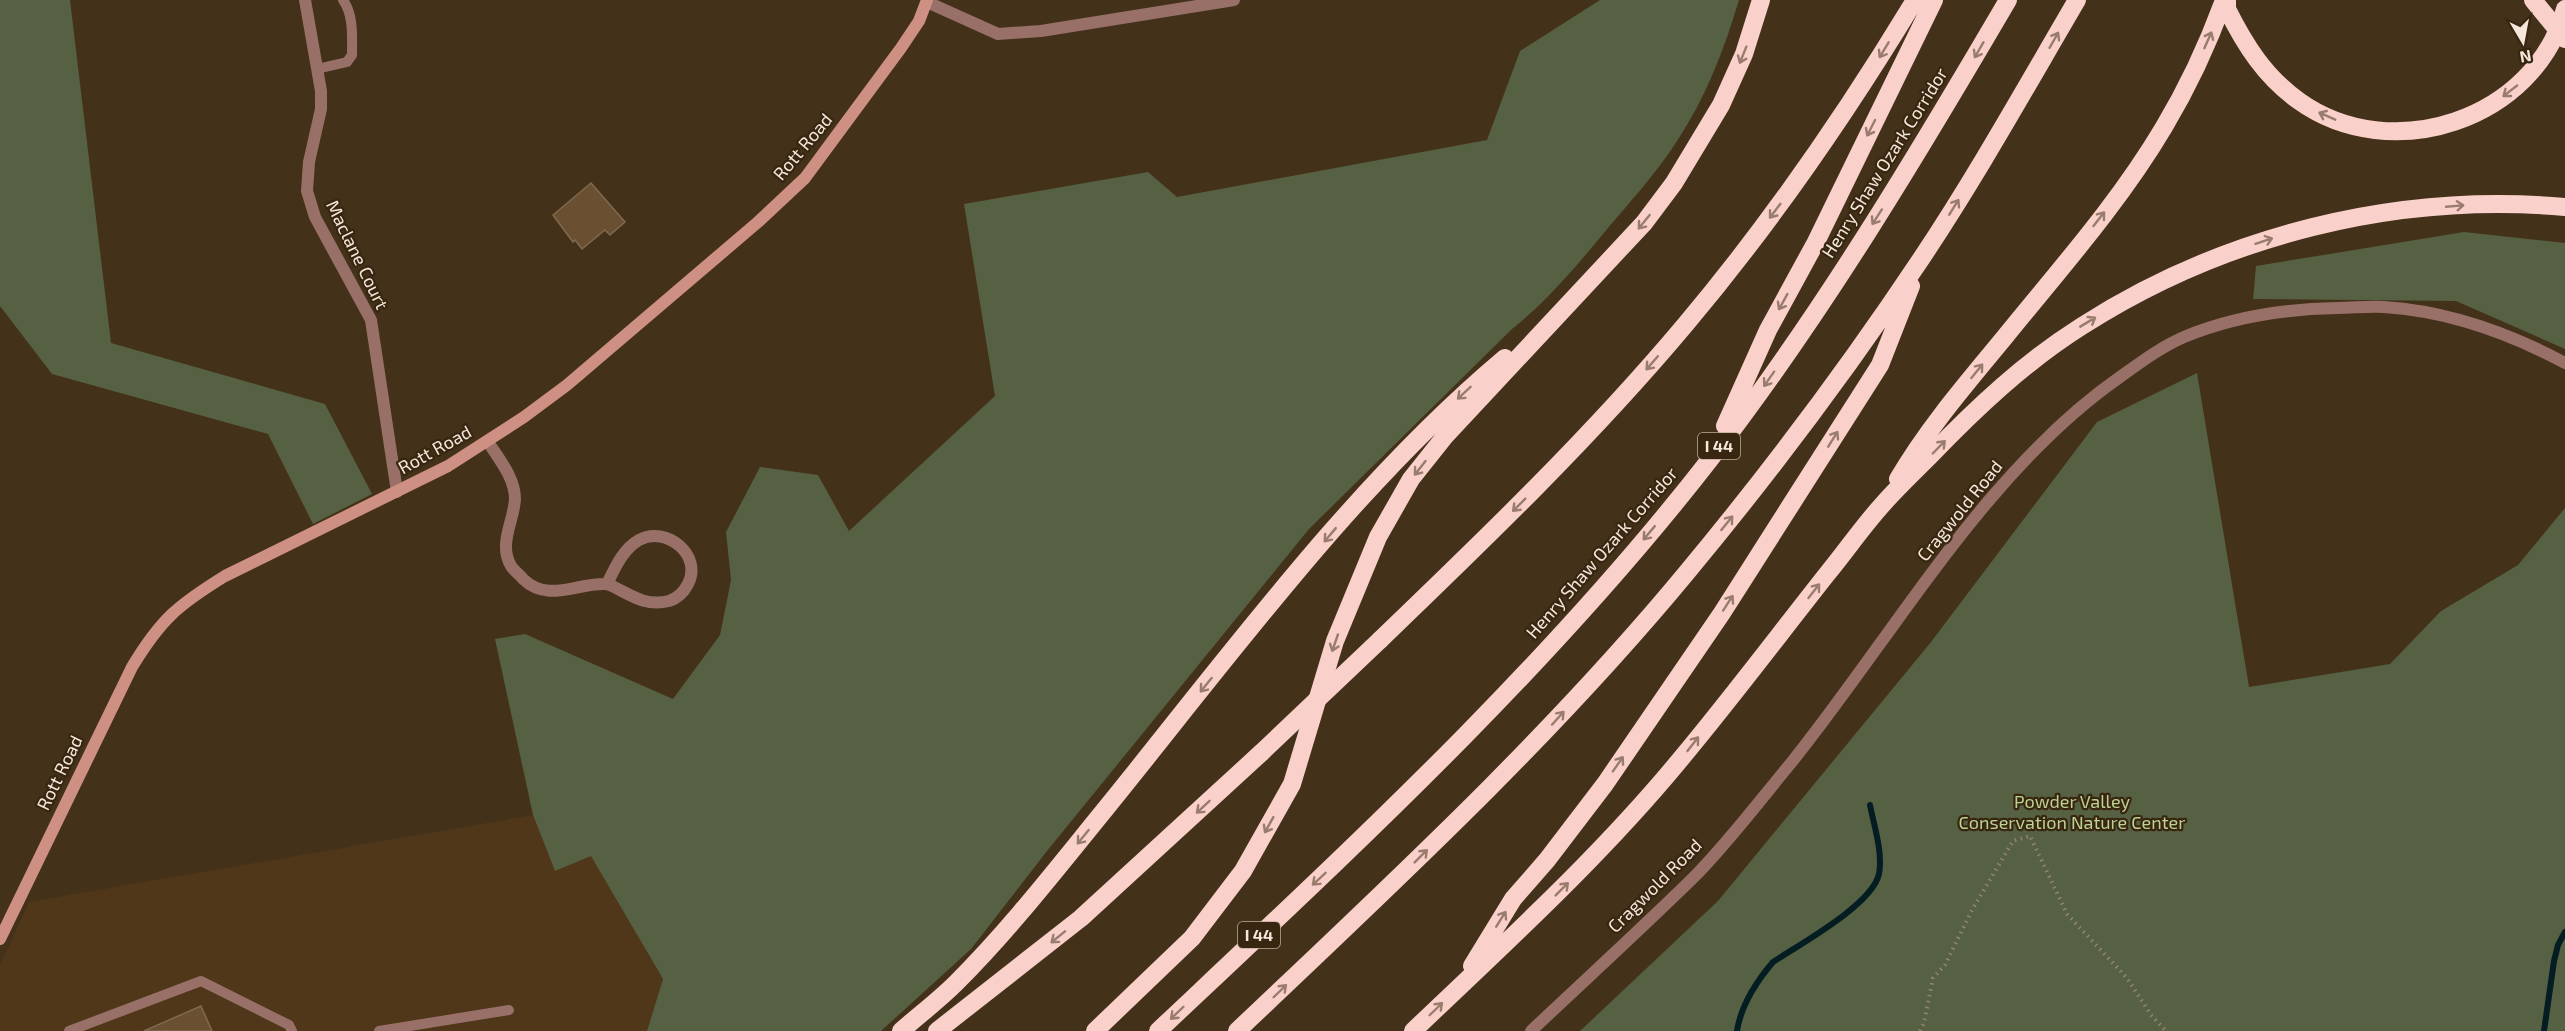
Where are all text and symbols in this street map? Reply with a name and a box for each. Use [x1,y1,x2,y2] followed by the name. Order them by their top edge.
[2493,12,2553,72] north arrow
[2048,32,2060,49] one-way arrow
[2203,32,2215,50] one-way arrow
[1878,41,1890,58] one-way arrow
[1972,42,1984,59] one-way arrow
[1736,46,1747,64] one-way arrow
[2518,47,2533,68] text: N
[1817,63,1952,262] street label: Henry Shaw Ozark Corridor
[2502,85,2518,98] one-way arrow
[768,108,837,184] street label: Rott Road
[2318,110,2336,121] one-way arrow
[1865,118,1876,136] one-way arrow
[322,196,394,313] street label: Maclane Court
[1948,199,1960,216] one-way arrow
[2445,200,2465,211] one-way arrow
[1769,203,1781,219] one-way arrow
[1871,208,1883,225] one-way arrow
[2093,211,2106,227] one-way arrow
[1637,214,1650,230] one-way arrow
[2254,235,2273,246] one-way arrow
[1777,293,1789,310] one-way arrow
[2079,316,2096,328] one-way arrow
[1646,355,1659,371] one-way arrow
[1970,364,1984,379] one-way arrow
[1763,370,1775,387] one-way arrow
[1457,386,1472,400] one-way arrow
[394,420,475,478] street label: Rott Road
[1828,431,1840,448] one-way arrow
[1698,433,1740,459] road number: I 44
[1931,440,1946,455] one-way arrow
[1912,455,2007,565] street label: Cragwold Road
[1413,460,1426,476] one-way arrow
[1521,462,1682,643] street label: Henry Shaw Ozark Corridor
[1511,497,1526,512] one-way arrow
[1721,515,1734,531] one-way arrow
[1642,525,1656,540] one-way arrow
[1323,527,1337,542] one-way arrow
[1807,584,1820,600] one-way arrow
[1722,595,1734,612] one-way arrow
[1329,633,1340,652] one-way arrow
[1199,677,1213,692] one-way arrow
[1551,711,1565,726] one-way arrow
[32,732,87,814] street label: Rott Road
[1686,736,1699,752] one-way arrow
[1612,757,1624,773] one-way arrow
[1959,790,2185,833] park label: Powder Valley Conservation Nature Center
[1195,800,1210,814] one-way arrow
[1263,816,1275,833] one-way arrow
[1077,828,1090,844] one-way arrow
[1603,834,1706,937] street label: Cragwold Road
[1413,849,1428,864] one-way arrow
[1311,872,1326,886] one-way arrow
[1554,881,1569,896] one-way arrow
[1495,911,1507,928] one-way arrow
[1238,922,1280,948] road number: I 44
[1050,931,1066,944] one-way arrow
[1272,983,1287,998] one-way arrow
[1428,1002,1443,1016] one-way arrow
[1170,1006,1185,1020] one-way arrow

